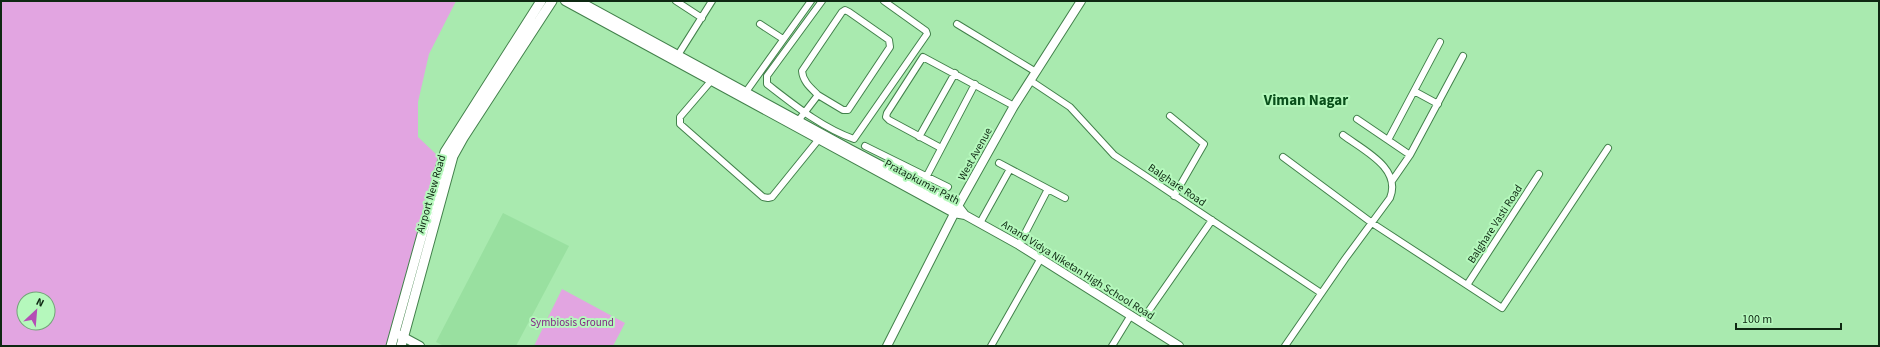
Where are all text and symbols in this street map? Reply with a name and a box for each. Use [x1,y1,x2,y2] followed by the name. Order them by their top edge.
[1263,90,1348,111] district label: Viman Nagar
[954,124,996,183] street label: West Avenue
[413,153,449,235] street label: Airport New Road
[882,156,962,208] street label: Pratapkumar Path
[1145,160,1209,210] street label: Balghare Road
[1464,182,1526,266] street label: Balghare Vasti Road
[999,217,1157,323] street label: Anand Vidya Niketan High School Road
[16,291,56,331] north arrow
[34,294,47,311] text: N
[1736,305,1841,331] scale bar
[1742,311,1772,328] text: 100 m
[530,315,614,330] park label: Symbiosis Ground

